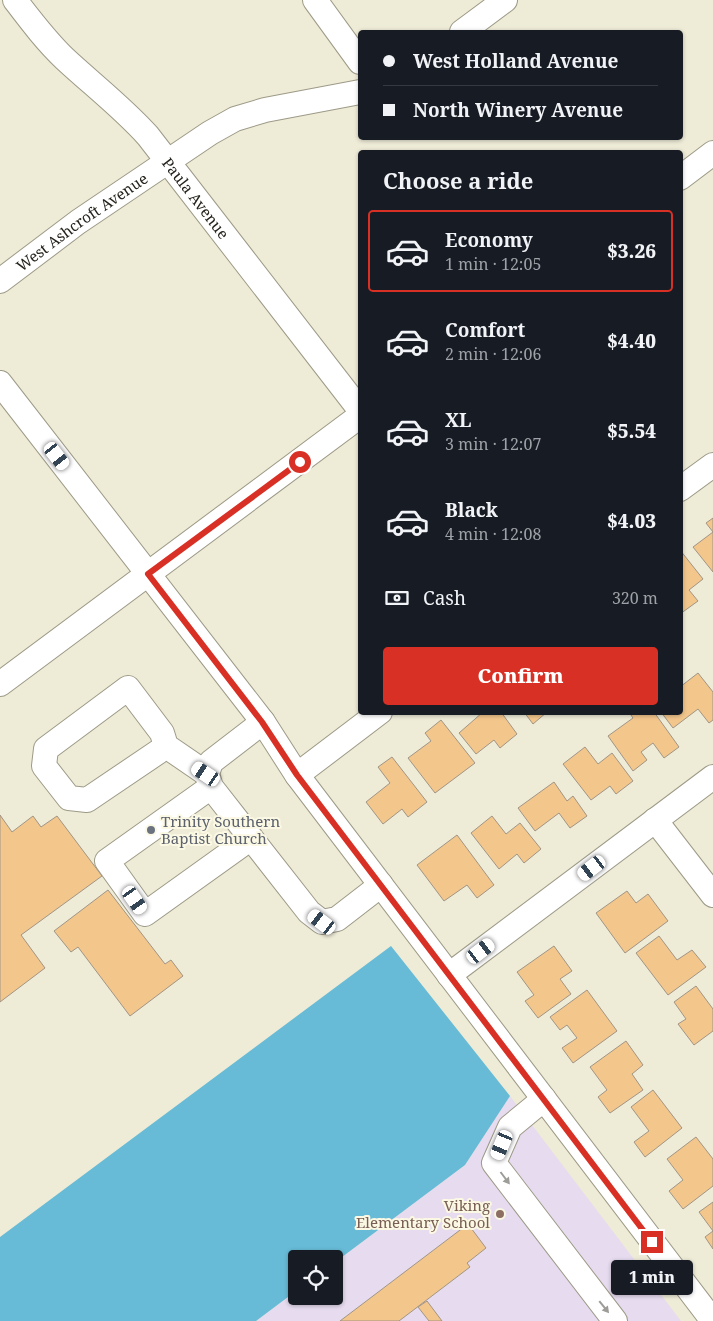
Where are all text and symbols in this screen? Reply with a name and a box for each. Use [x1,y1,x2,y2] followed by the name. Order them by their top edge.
[413,48,619,74] text: West Holland Avenue
[413,97,623,123] text: North Winery Avenue
[158,153,234,243] street label: Paula Avenue
[383,165,533,195] text: Choose a ride
[12,168,151,275] street label: West Ashcroft Avenue
[445,227,533,253] text: Economy
[385,229,430,274] icon: car
[607,238,656,264] text: $3.26
[445,253,541,275] text: 1 min · 12:05
[445,317,525,343] text: Comfort
[385,319,430,364] icon: car
[607,328,656,354] text: $4.40
[445,343,541,365] text: 2 min · 12:06
[445,407,471,433] text: XL
[385,409,430,454] icon: car
[607,418,656,444] text: $5.54
[445,433,541,455] text: 3 min · 12:07
[41,440,72,472] car
[289,451,311,473] route start
[445,497,498,523] text: Black
[385,499,430,544] icon: car
[607,508,656,534] text: $4.03
[445,523,541,545] text: 4 min · 12:08
[383,584,411,612] icon: cash
[423,585,466,611] text: Cash
[612,587,658,609] text: 320 m
[383,647,658,705] button: Confirm
[189,759,222,789] car
[161,811,280,848] place label: Trinity Southern Baptist Church
[145,824,157,836] marker: Trinity Southern Baptist Church
[575,853,608,883] car
[120,883,149,917] car
[305,907,338,937] car
[464,936,497,966] car
[489,1128,514,1162] car
[500,1171,511,1184] one-way arrow
[356,1195,490,1232] place label: Viking Elementary School
[494,1208,506,1220] marker: Viking Elementary School
[641,1231,663,1253] route end
[288,1250,343,1305] map controls
[288,1250,343,1305] button: locate
[611,1260,693,1294] callout: 1 min
[629,1266,675,1288] text: 1 min
[598,1300,609,1313] one-way arrow

